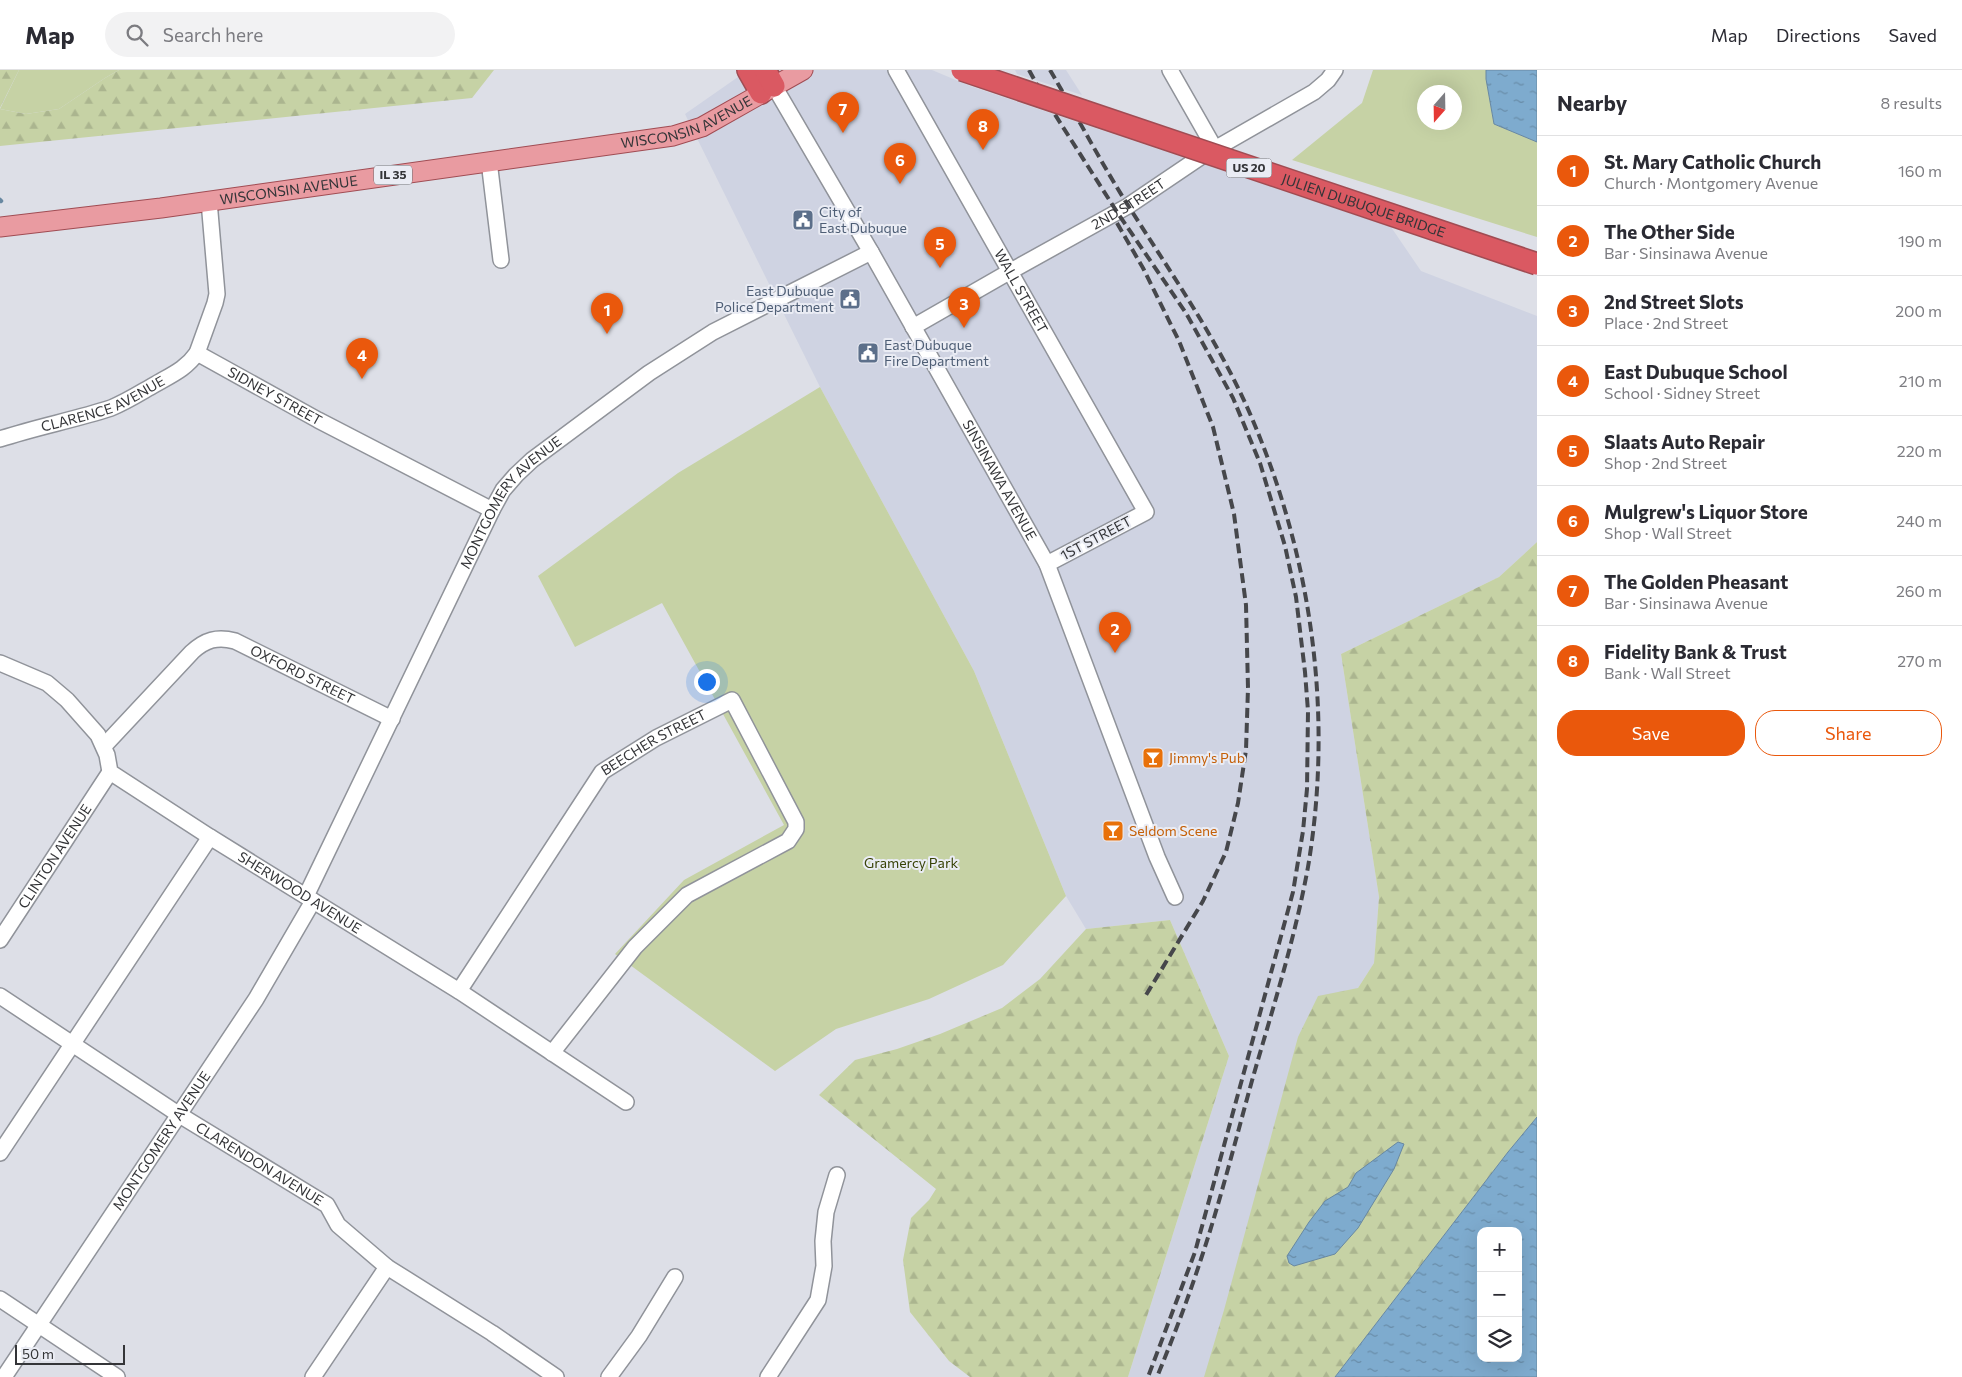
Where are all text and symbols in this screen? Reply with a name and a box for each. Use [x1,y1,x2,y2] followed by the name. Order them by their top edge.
[105,12,455,57] search box
[25,20,75,49] text: Map
[123,21,151,49] icon: search
[163,23,263,46] text: Search here
[1711,24,1748,46] text: Map
[1776,24,1860,46] text: Directions
[1888,24,1937,46] text: Saved
[1417,85,1462,130] north arrow
[1557,90,1627,115] text: Nearby
[620,92,755,151] street label: WISCONSIN AVENUE
[827,92,859,133] pin: 7
[1881,93,1942,112] text: 8 results
[967,109,999,150] pin: 8
[884,143,916,184] pin: 6
[1604,150,1821,173] text: St. Mary Catholic Church
[1226,159,1272,178] road number: US 20
[1569,161,1577,180] text: 1
[1898,161,1942,180] text: 160 m
[374,166,412,184] road number: IL 35
[1280,170,1448,241] street label: JULIEN DUBUQUE BRIDGE
[218,171,359,208] street label: WISCONSIN AVENUE
[1604,173,1818,192] text: Church · Montgomery Avenue
[1088,174,1168,233] street label: 2ND STREET
[819,203,907,236] place label: City of East Dubuque
[791,208,815,232] public building icon: City of East Dubuque
[1604,220,1735,243] text: The Other Side
[924,227,956,268] pin: 5
[1568,231,1578,250] text: 2
[1898,231,1942,250] text: 190 m
[1604,243,1768,262] text: Bar · Sinsinawa Avenue
[991,246,1052,336] street label: WALL STREET
[715,282,834,315] place label: East Dubuque Police Department
[838,287,862,311] public building icon: East Dubuque Police Department
[948,287,980,328] pin: 3
[1604,290,1744,313] text: 2nd Street Slots
[591,293,623,334] pin: 1
[1568,301,1578,320] text: 3
[1895,301,1942,320] text: 200 m
[1604,313,1728,332] text: Place · 2nd Street
[884,336,989,369] place label: East Dubuque Fire Department
[346,338,378,379] pin: 4
[856,341,880,365] public building icon: East Dubuque Fire Department
[1604,360,1788,383] text: East Dubuque School
[225,363,325,429] street label: SIDNEY STREET
[1568,371,1578,390] text: 4
[1899,371,1942,390] text: 210 m
[39,372,167,435] street label: CLARENCE AVENUE
[1604,383,1760,402] text: School · Sidney Street
[959,417,1041,543] street label: SINSINAWA AVENUE
[1604,430,1765,453] text: Slaats Auto Repair
[456,432,565,571] street label: MONTGOMERY AVENUE
[1568,441,1578,460] text: 5
[1897,441,1942,460] text: 220 m
[1604,453,1727,472] text: Shop · 2nd Street
[1604,500,1808,523] text: Mulgrew's Liquor Store
[1568,511,1578,530] text: 6
[1896,511,1942,530] text: 240 m
[1057,512,1134,563] street label: 1ST STREET
[1604,523,1732,542] text: Shop · Wall Street
[1604,570,1788,593] text: The Golden Pheasant
[1569,581,1577,600] text: 7
[1896,581,1942,600] text: 260 m
[1604,593,1768,612] text: Bar · Sinsinawa Avenue
[1099,612,1131,653] pin: 2
[1604,640,1787,663] text: Fidelity Bank & Trust
[248,641,358,707] street label: OXFORD STREET
[1568,651,1578,670] text: 8
[1897,651,1942,670] text: 270 m
[1604,663,1731,682] text: Bank · Wall Street
[694,669,720,695] your location
[598,705,709,779] street label: BEECHER STREET
[1557,710,1745,756] button: Save
[1755,710,1942,756] button: Share
[1141,746,1165,770] bar icon: Jimmy's Pub
[1169,749,1245,766] place label: Jimmy's Pub
[14,801,95,911] street label: CLINTON AVENUE
[1101,819,1125,843] bar icon: Seldom Scene
[1129,822,1217,839] place label: Seldom Scene
[235,848,365,937] street label: SHERWOOD AVENUE
[864,854,958,871] park label: Gramercy Park
[109,1068,214,1213] street label: MONTGOMERY AVENUE
[193,1118,327,1209] street label: CLARENDON AVENUE
[1477,1227,1522,1362] map controls
[1477,1227,1522,1272] button: +
[1477,1272,1522,1317] button: −
[1477,1317,1522,1362] button: layers
[15,1342,125,1365] scale bar
[22,1345,54,1362] text: 50 m

